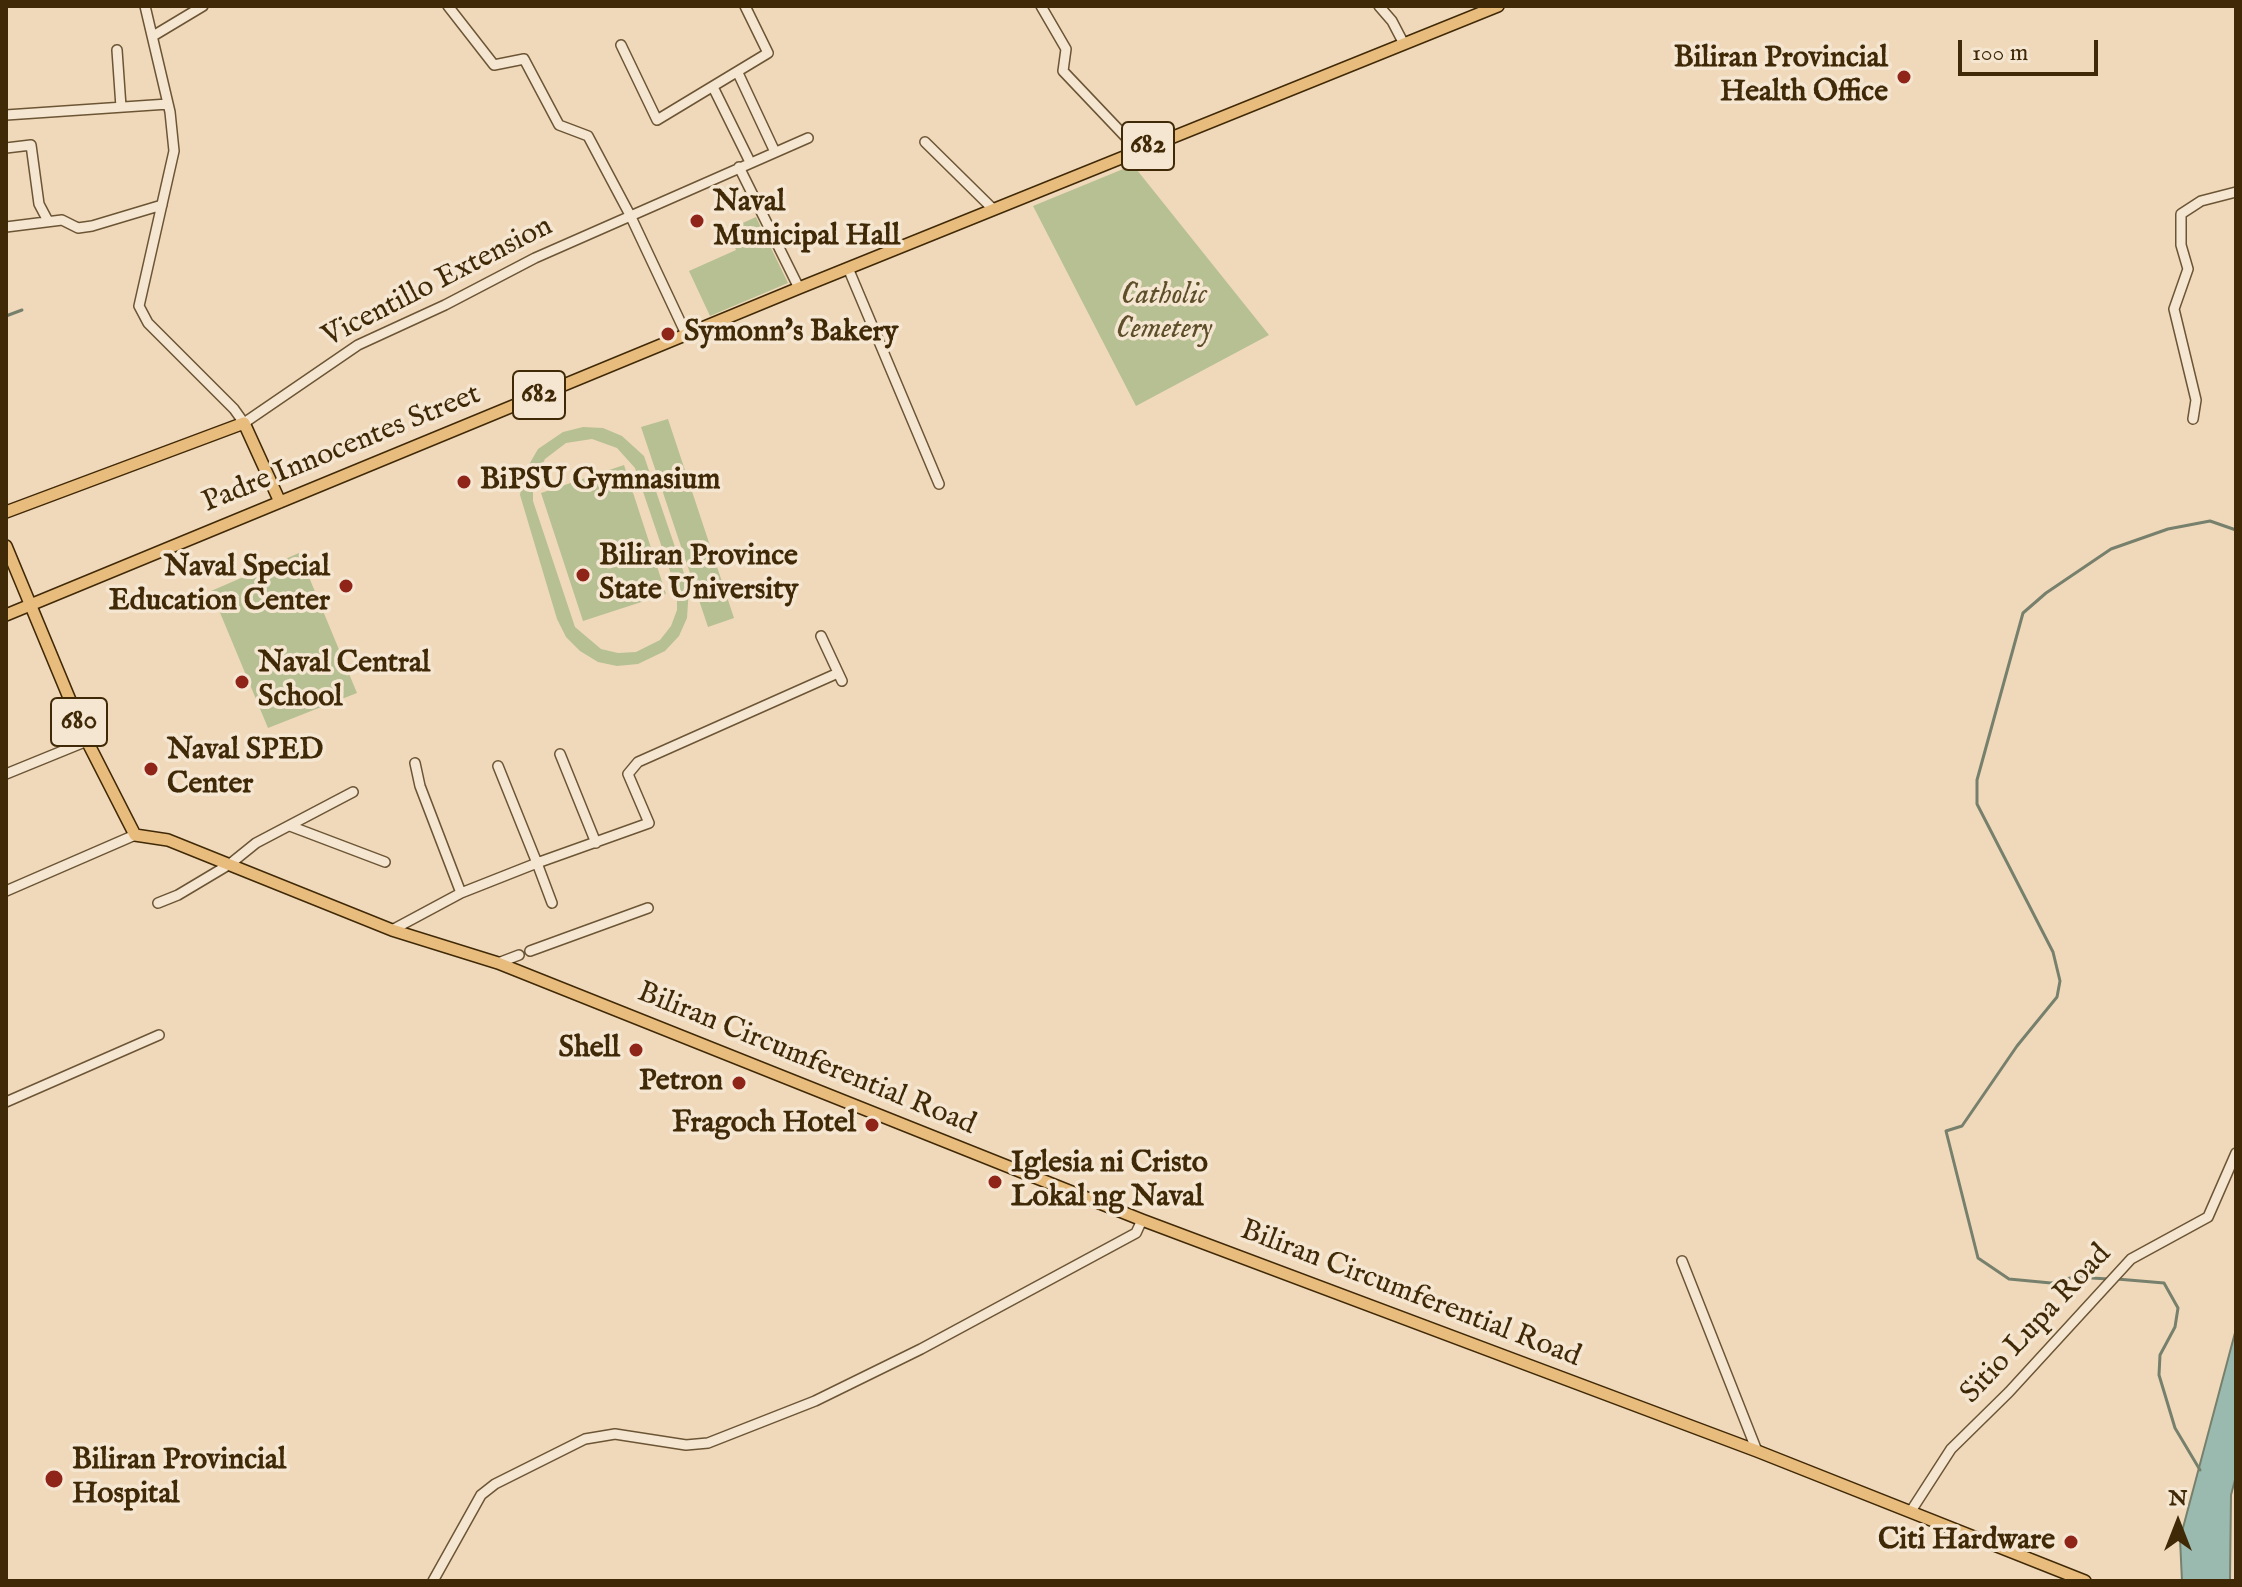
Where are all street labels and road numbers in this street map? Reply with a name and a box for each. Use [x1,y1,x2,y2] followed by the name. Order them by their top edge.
[1122,122,1174,170] road number: 682
[317,209,559,357] street label: Vicentillo Extension
[513,371,565,419] road number: 682
[198,378,486,522] street label: Padre Innocentes Street
[51,698,107,746] road number: 680
[632,976,980,1144] street label: Biliran Circumferential Road
[1235,1213,1585,1377] street label: Biliran Circumferential Road
[1954,1238,2120,1412] street label: Sitio Lupa Road

